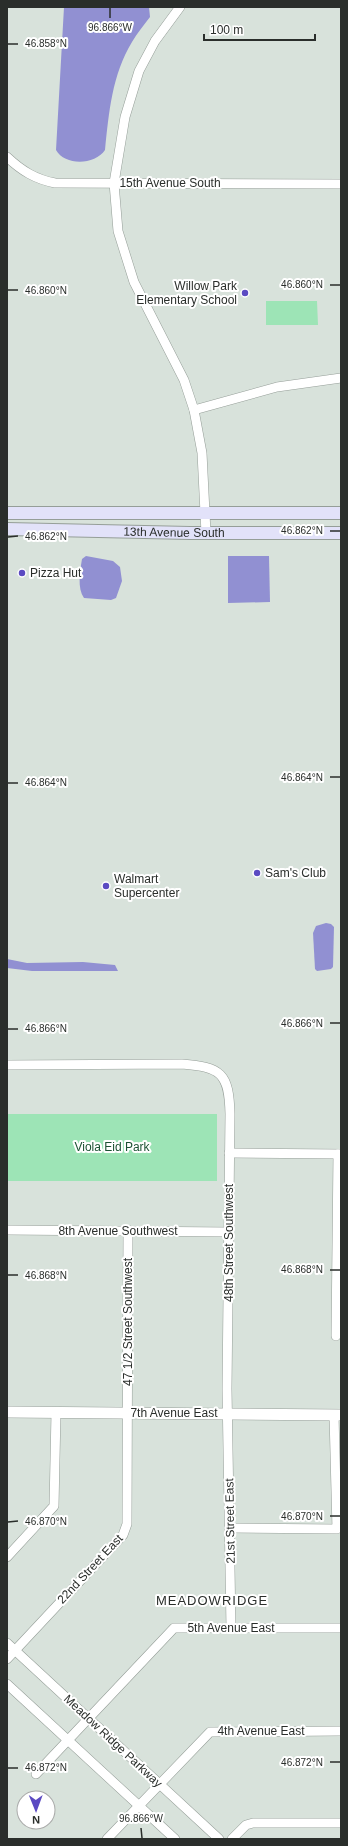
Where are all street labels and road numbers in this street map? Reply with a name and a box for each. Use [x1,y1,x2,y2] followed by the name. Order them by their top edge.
[119,176,221,190] street label: 15th Avenue South
[123,525,225,540] street label: 13th Avenue South
[222,1183,236,1302] street label: 48th Street Southwest
[58,1224,178,1238] street label: 8th Avenue Southwest
[121,1257,135,1386] street label: 47 1/2 Street Southwest
[130,1406,218,1420] street label: 7th Avenue East
[222,1478,238,1564] street label: 21st Street East
[54,1531,126,1606] street label: 22nd Street East
[187,1621,275,1635] street label: 5th Avenue East
[61,1692,165,1790] street label: Meadow Ridge Parkway
[217,1724,305,1738] street label: 4th Avenue East

